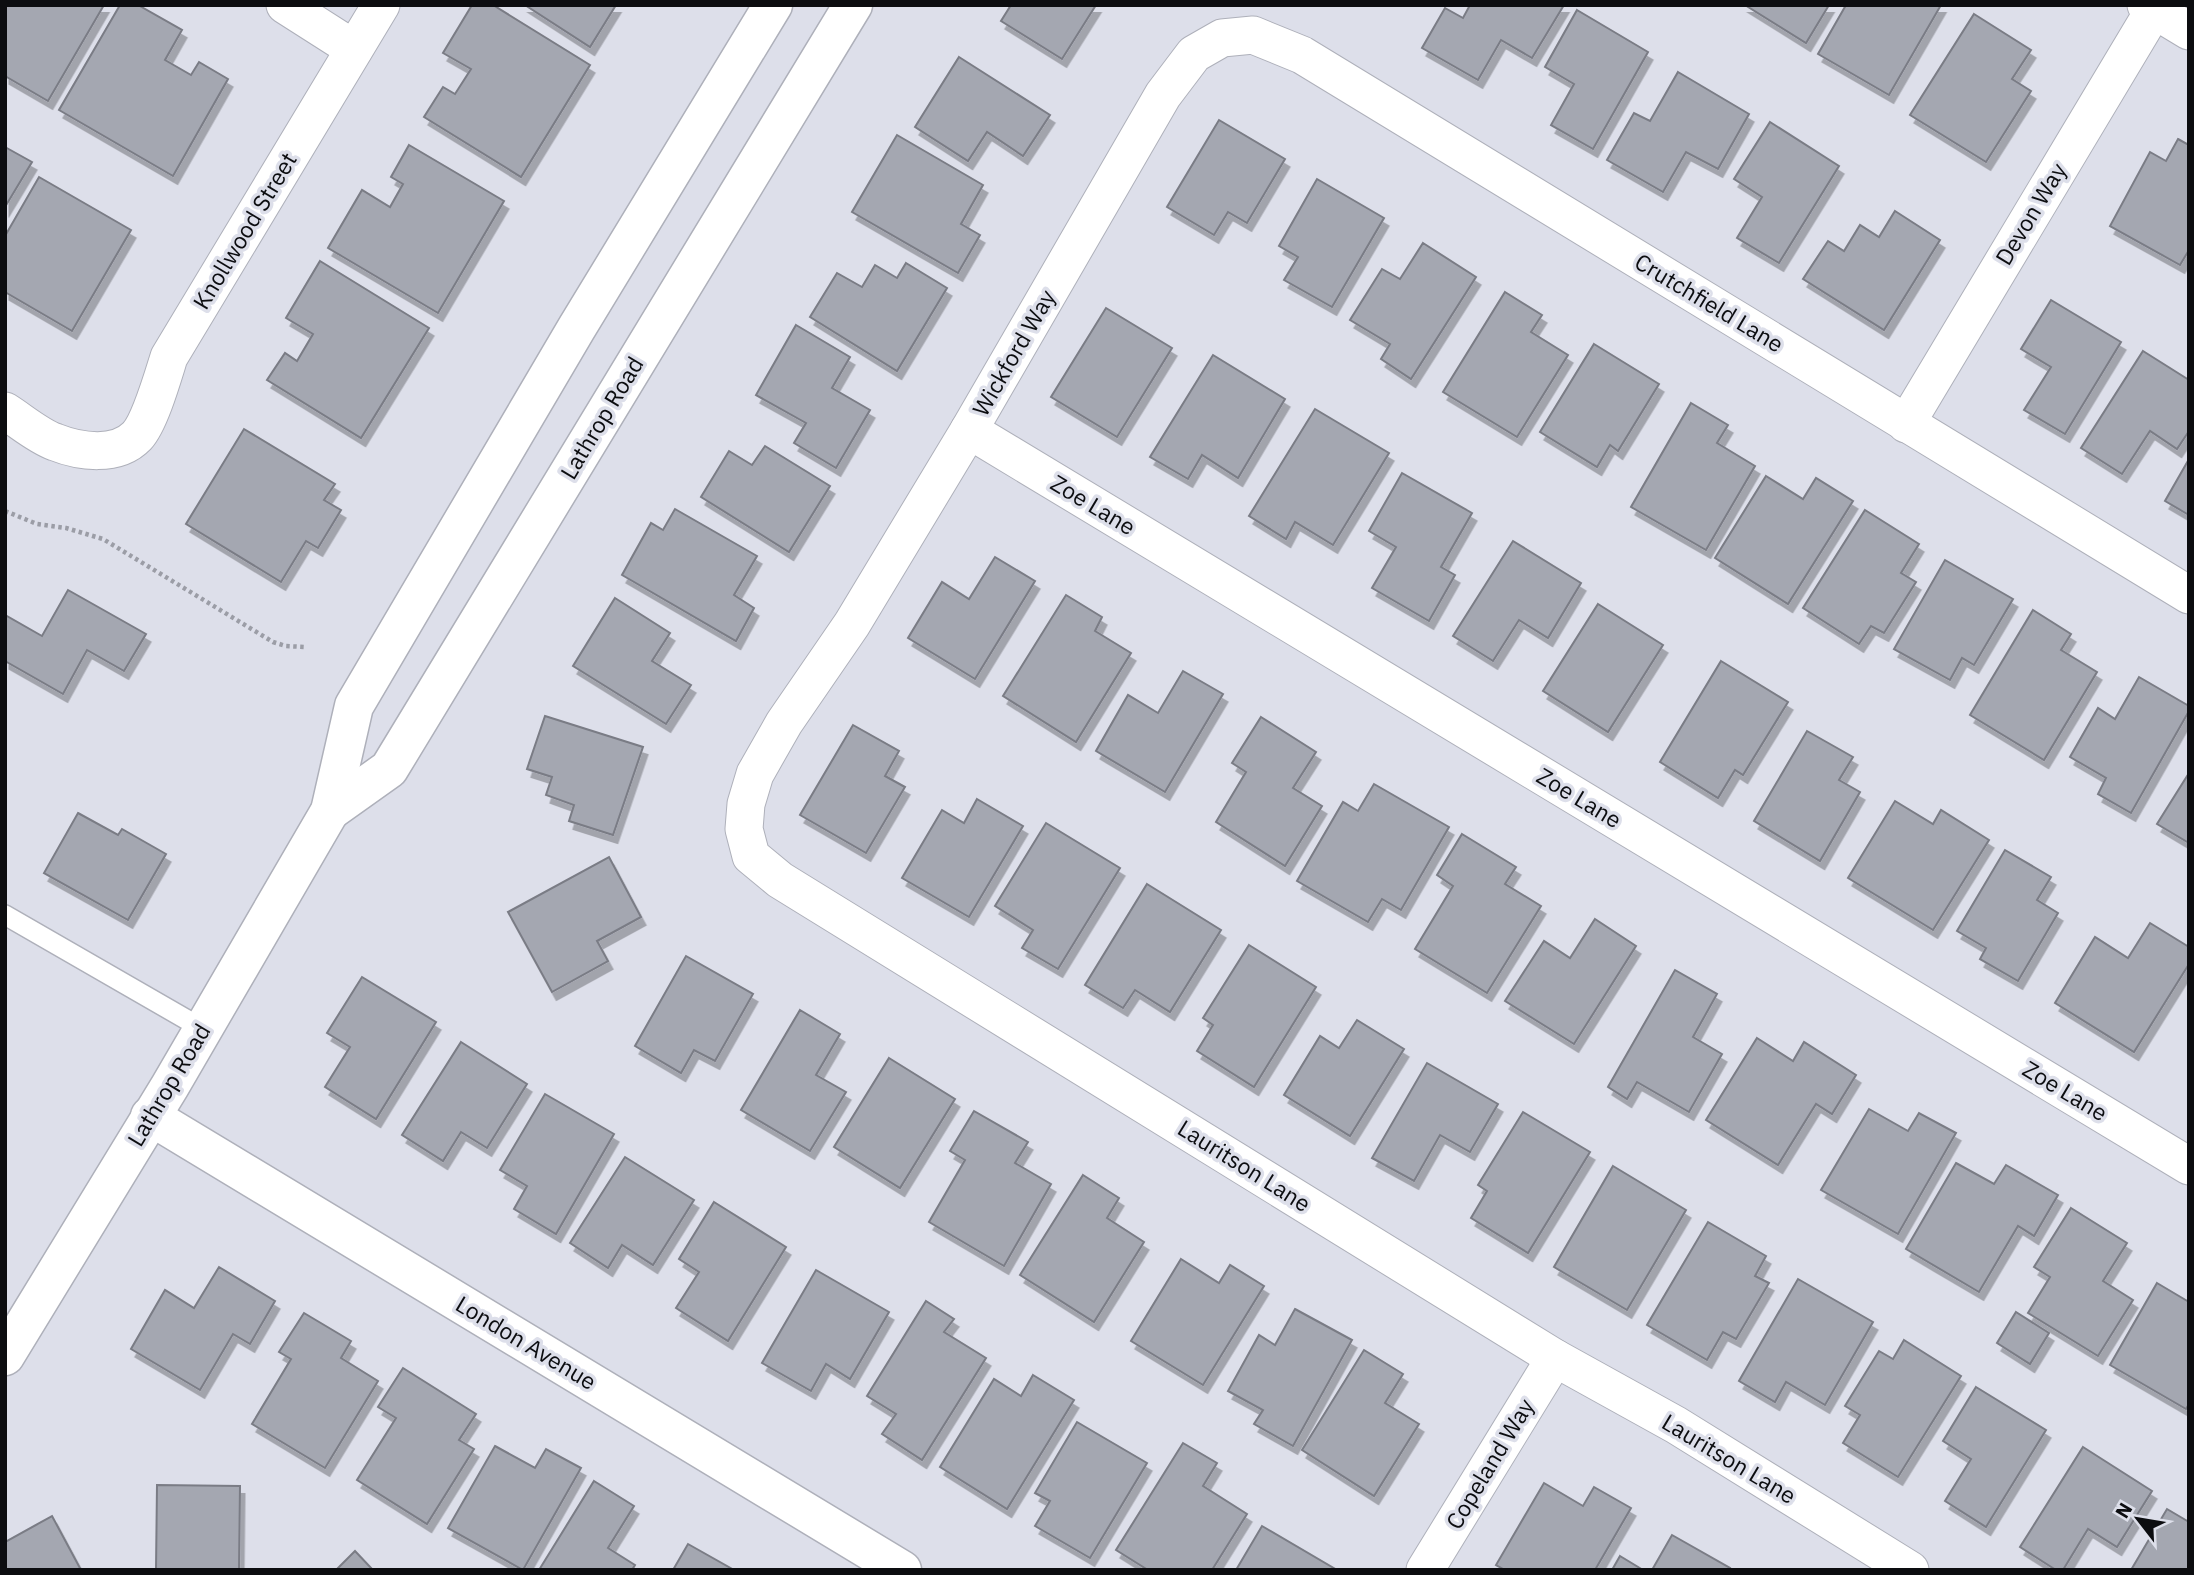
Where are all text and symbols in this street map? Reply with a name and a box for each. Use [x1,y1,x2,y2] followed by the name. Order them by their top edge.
[186,147,303,314] street label: Knollwood Street
[1988,156,2073,270] street label: Devon Way
[1630,246,1789,358] street label: Crutchfield Lane
[965,283,1062,421] street label: Wickford Way
[553,351,649,484] street label: Lathrop Road
[1046,467,1141,541] street label: Zoe Lane
[1532,760,1627,834] street label: Zoe Lane
[120,1018,216,1151] street label: Lathrop Road
[2018,1053,2113,1127] street label: Zoe Lane
[1172,1112,1317,1218] street label: Lauritson Lane
[451,1288,602,1396] street label: London Avenue
[1438,1392,1540,1534] street label: Copeland Way
[1657,1406,1802,1510] street label: Lauritson Lane
[2103,1484,2173,1554] north arrow
[2110,1498,2137,1522] text: N

